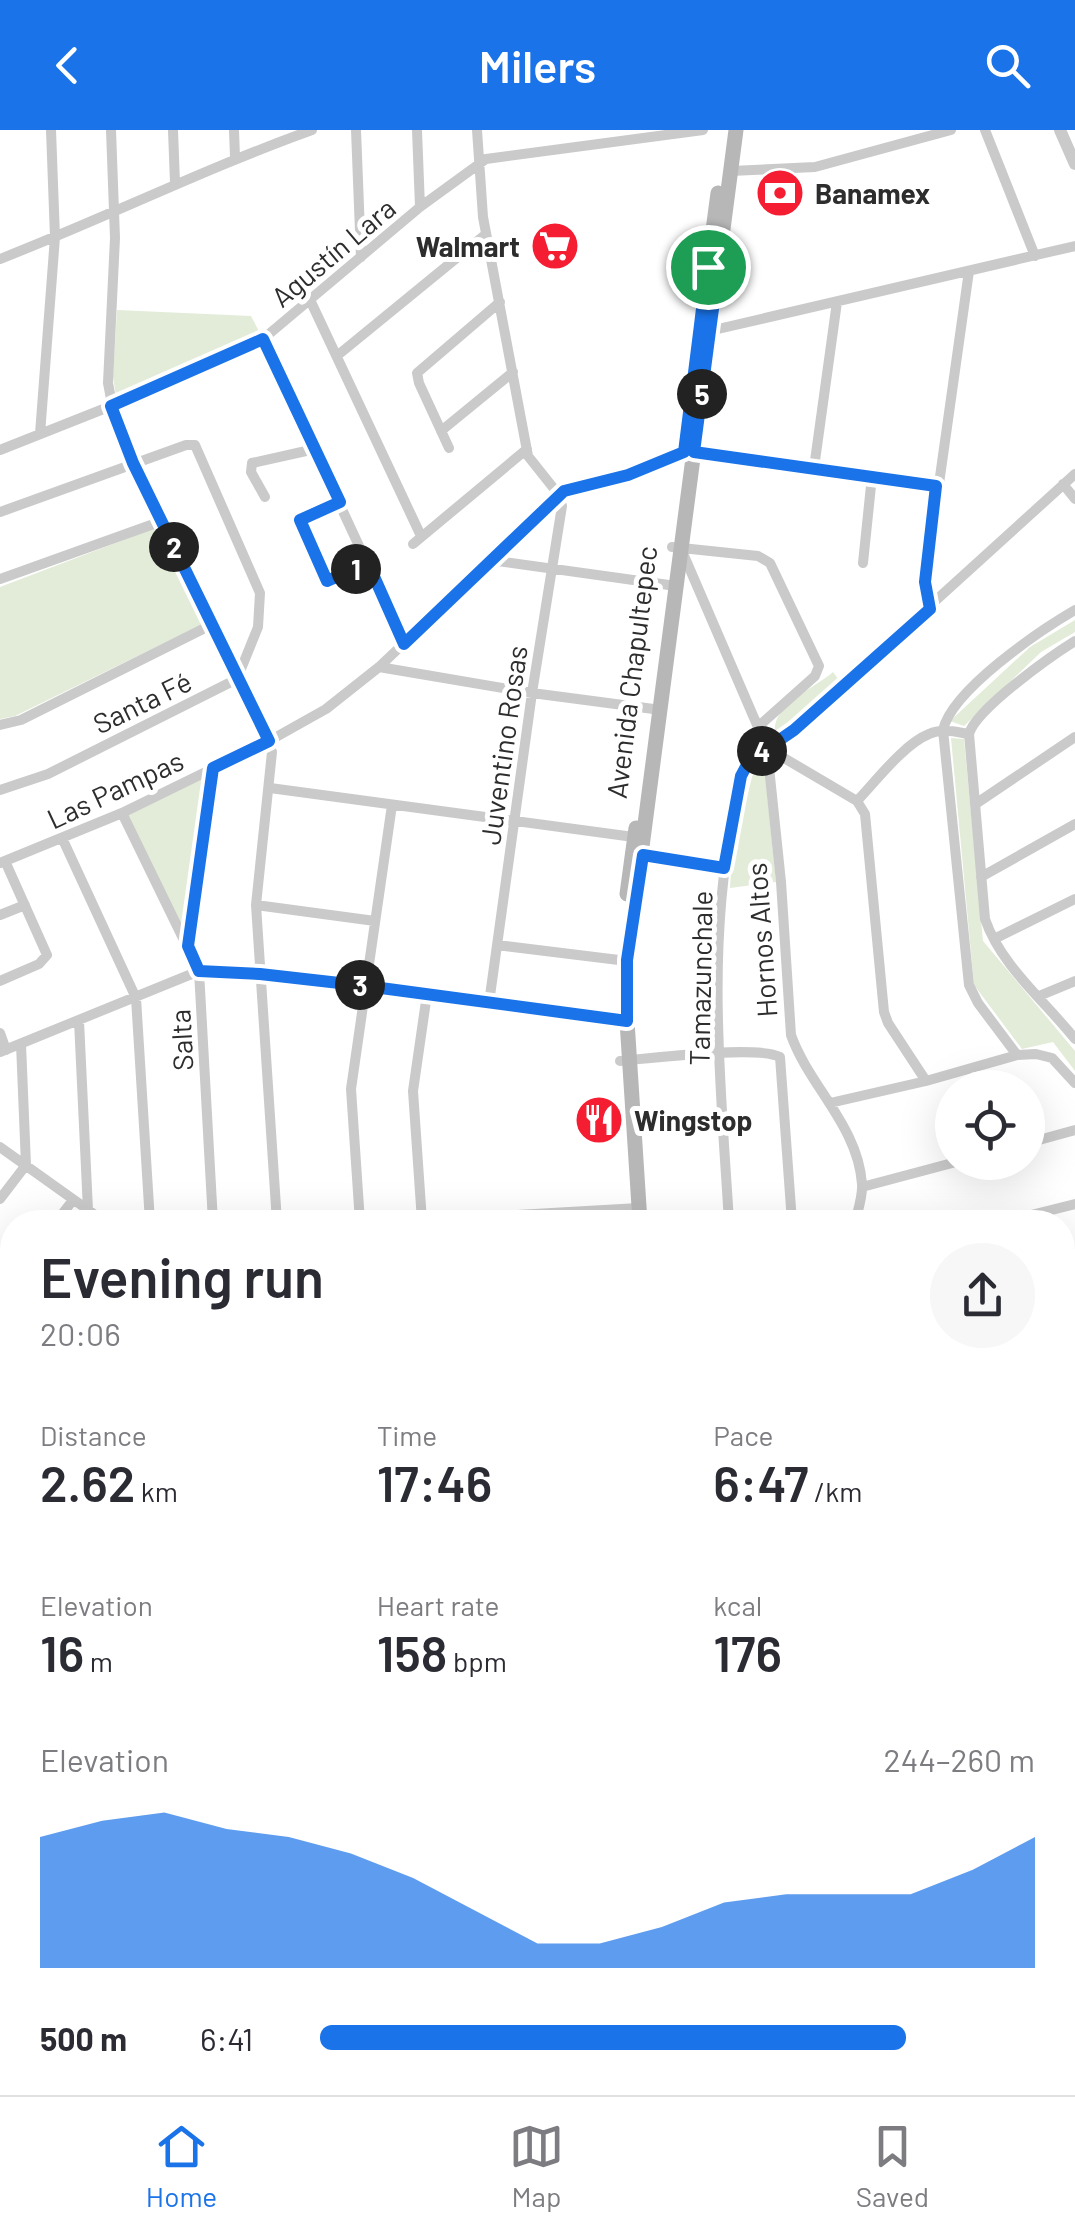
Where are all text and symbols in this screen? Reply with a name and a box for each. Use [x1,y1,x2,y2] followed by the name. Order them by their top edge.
[40,38,95,93] icon: back
[479,38,596,92] text: Milers
[980,38,1035,93] icon: search
[754,167,806,219] bank icon: Banamex
[815,176,930,210] place label: Banamex
[264,190,402,314] street label: Agustín Lara
[529,220,581,272] supermarket icon: Walmart
[666,225,751,310] pin
[416,229,520,263] place label: Walmart
[681,240,736,295] icon: arrive
[677,369,727,419] pin: 5
[694,377,710,411] text: 5
[149,522,199,572] pin: 2
[166,530,182,564] text: 2
[331,544,381,594] pin: 1
[599,544,663,800] street label: Avenida Chapultepec
[351,552,361,586] text: 1
[472,643,534,847] street label: Juventino Rosas
[87,664,197,740] street label: Santa Fé
[737,726,787,776] pin: 4
[754,734,770,768] text: 4
[41,743,189,835] street label: Las Pampas
[739,862,783,1018] street label: Hornos Altos
[681,890,719,1066] street label: Tamazunchale
[335,960,385,1010] pin: 3
[352,968,368,1002] text: 3
[162,1008,200,1072] street label: Salta
[935,1070,1045,1180] map controls
[935,1070,1045,1180] button: locate
[573,1094,625,1146] restaurant icon: Wingstop
[634,1103,752,1137] place label: Wingstop
[40,1243,324,1309] text: Evening run
[930,1243,1035,1348] button: share
[40,1314,121,1352] text: 20:06
[40,1418,147,1452] text: Distance
[377,1418,437,1452] text: Time
[713,1418,774,1452] text: Pace
[40,1452,135,1512] text: 2.62
[377,1452,492,1512] text: 17:46
[713,1452,808,1512] text: 6:47
[135,1474,178,1508] text: km
[808,1474,862,1508] text: /km
[40,1588,153,1622] text: Elevation
[377,1588,499,1622] text: Heart rate
[713,1588,762,1622] text: kcal
[40,1622,84,1682] text: 16
[377,1622,447,1682] text: 158
[713,1622,782,1682] text: 176
[84,1644,113,1678] text: m
[447,1644,507,1678] text: bpm
[40,1740,169,1778] text: Elevation
[884,1740,1035,1778] text: 244–260 m
[40,2019,127,2057] text: 500 m
[200,2019,253,2057] text: 6:41
[146,2119,217,2213] tab: Home
[509,2119,564,2213] tab: Map
[856,2119,929,2213] tab: Saved

